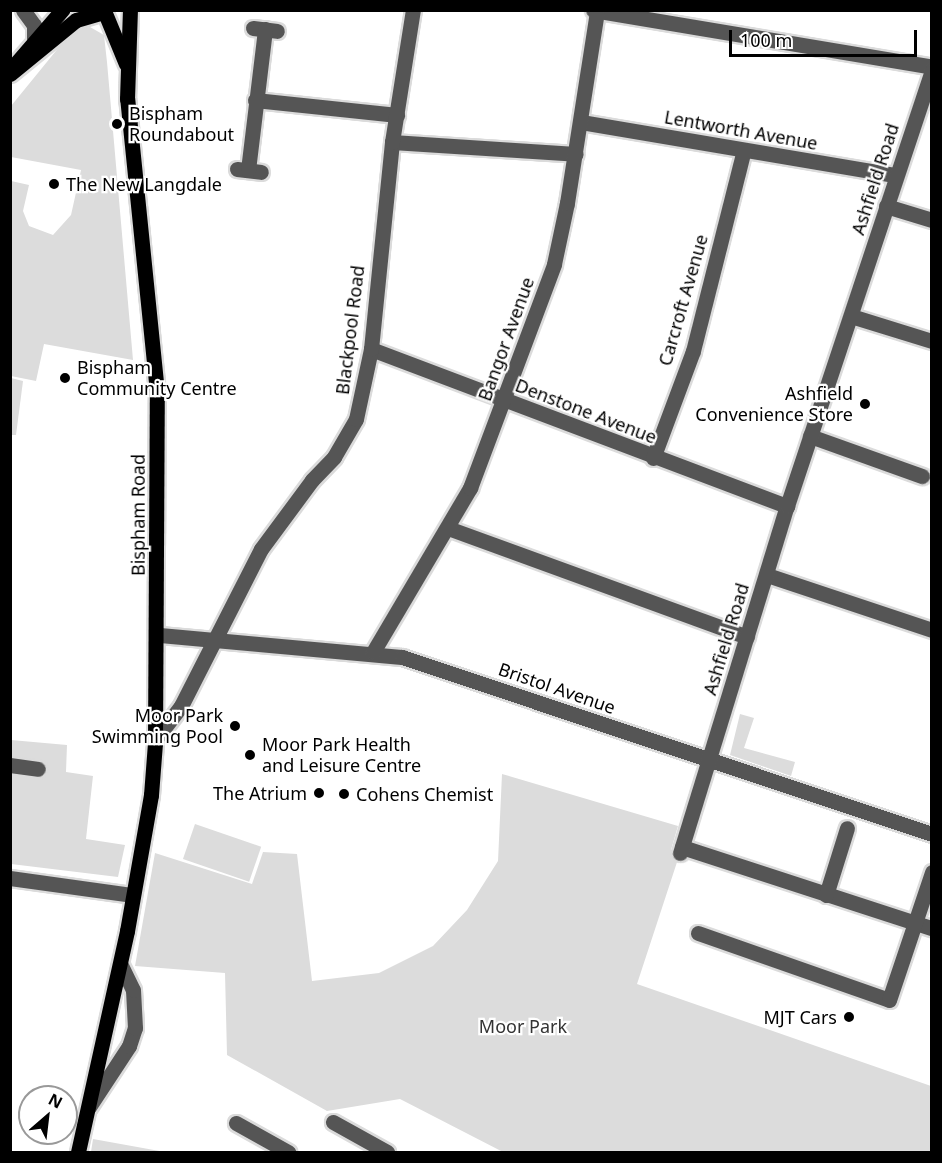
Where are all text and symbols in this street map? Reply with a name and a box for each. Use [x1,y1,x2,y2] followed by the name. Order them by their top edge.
[732,18,920,56] scale bar
[740,28,792,52] text: 100 m
[129,103,234,146] place label: Bispham Roundabout
[663,106,819,154] street label: Lentworth Avenue
[110,117,124,131] marker: Bispham Roundabout
[847,121,903,237] street label: Ashfield Road
[66,173,222,195] place label: The New Langdale
[47,177,61,191] marker: The New Langdale
[654,232,712,368] street label: Carcroft Avenue
[331,264,369,396] street label: Blackpool Road
[474,274,538,404] street label: Bangor Avenue
[77,357,237,400] place label: Bispham Community Centre
[58,371,72,385] marker: Bispham Community Centre
[512,374,660,448] street label: Denstone Avenue
[695,383,853,426] place label: Ashfield Convenience Store
[858,397,872,411] marker: Ashfield Convenience Store
[127,454,149,576] street label: Bispham Road
[699,580,753,698] street label: Ashfield Road
[496,658,618,718] street label: Bristol Avenue
[92,705,223,748] place label: Moor Park Swimming Pool
[228,719,242,733] marker: Moor Park Swimming Pool
[262,734,421,777] place label: Moor Park Health and Leisure Centre
[243,748,257,762] marker: Moor Park Health and Leisure Centre
[213,782,307,804] place label: The Atrium
[356,783,493,805] place label: Cohens Chemist
[312,786,326,800] marker: The Atrium
[337,787,351,801] marker: Cohens Chemist
[764,1006,837,1028] place label: MJT Cars
[842,1010,856,1024] marker: MJT Cars
[479,1015,567,1037] park label: Moor Park
[18,1085,78,1145] north arrow
[45,1088,66,1114] text: N

